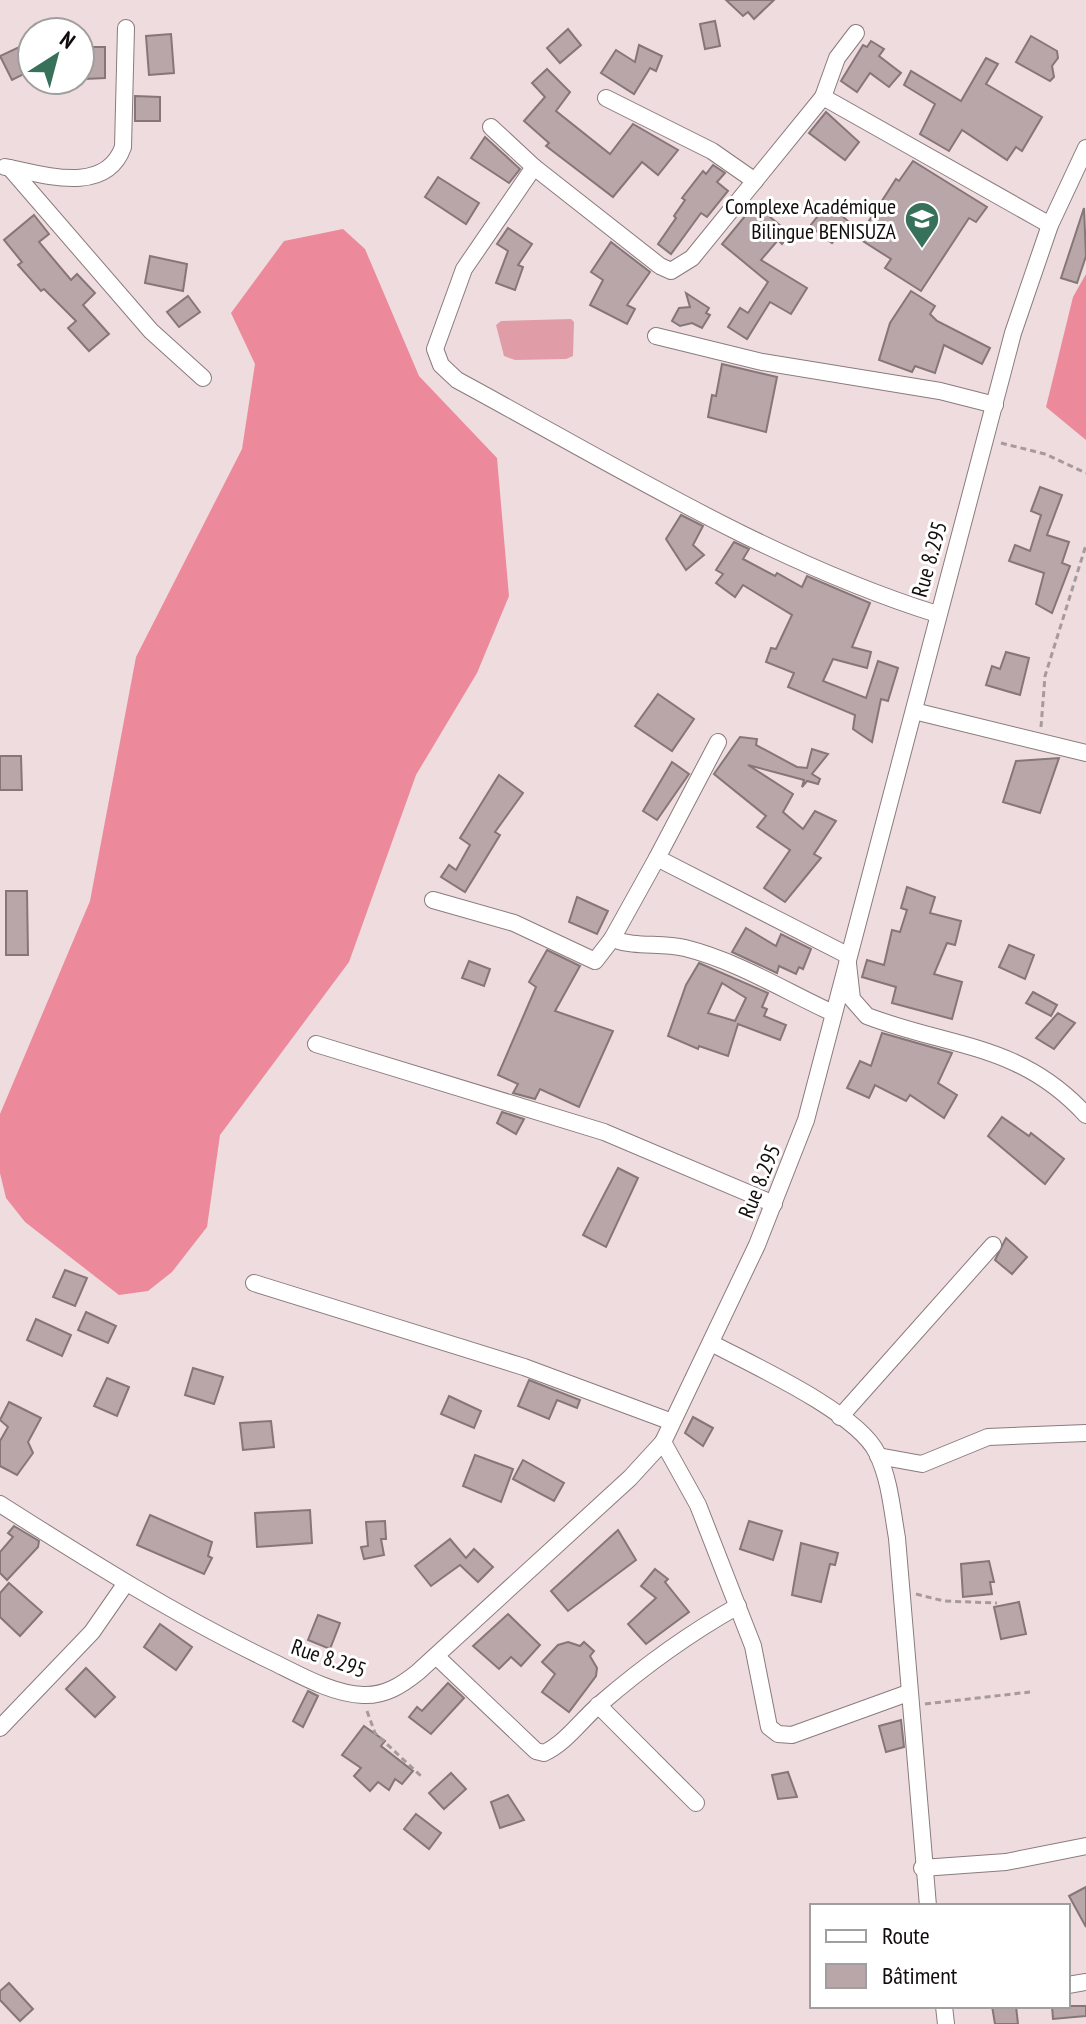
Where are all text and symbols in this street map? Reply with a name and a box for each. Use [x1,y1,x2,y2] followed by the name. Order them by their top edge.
[16,16,96,96] north arrow
[55,25,81,55] text: N
[725,192,897,245] place label: Complexe Académique Bilingue BENISUZA
[903,200,941,250] school or university icon: Complexe Académique Bilingue BENISUZA
[905,518,953,600] street label: Rue 8.295
[732,1140,786,1222] street label: Rue 8.295
[288,1632,370,1684] street label: Rue 8.295
[810,1904,1070,2008] legend
[882,1920,930,1951] text: Route
[882,1960,958,1991] text: Bâtiment

